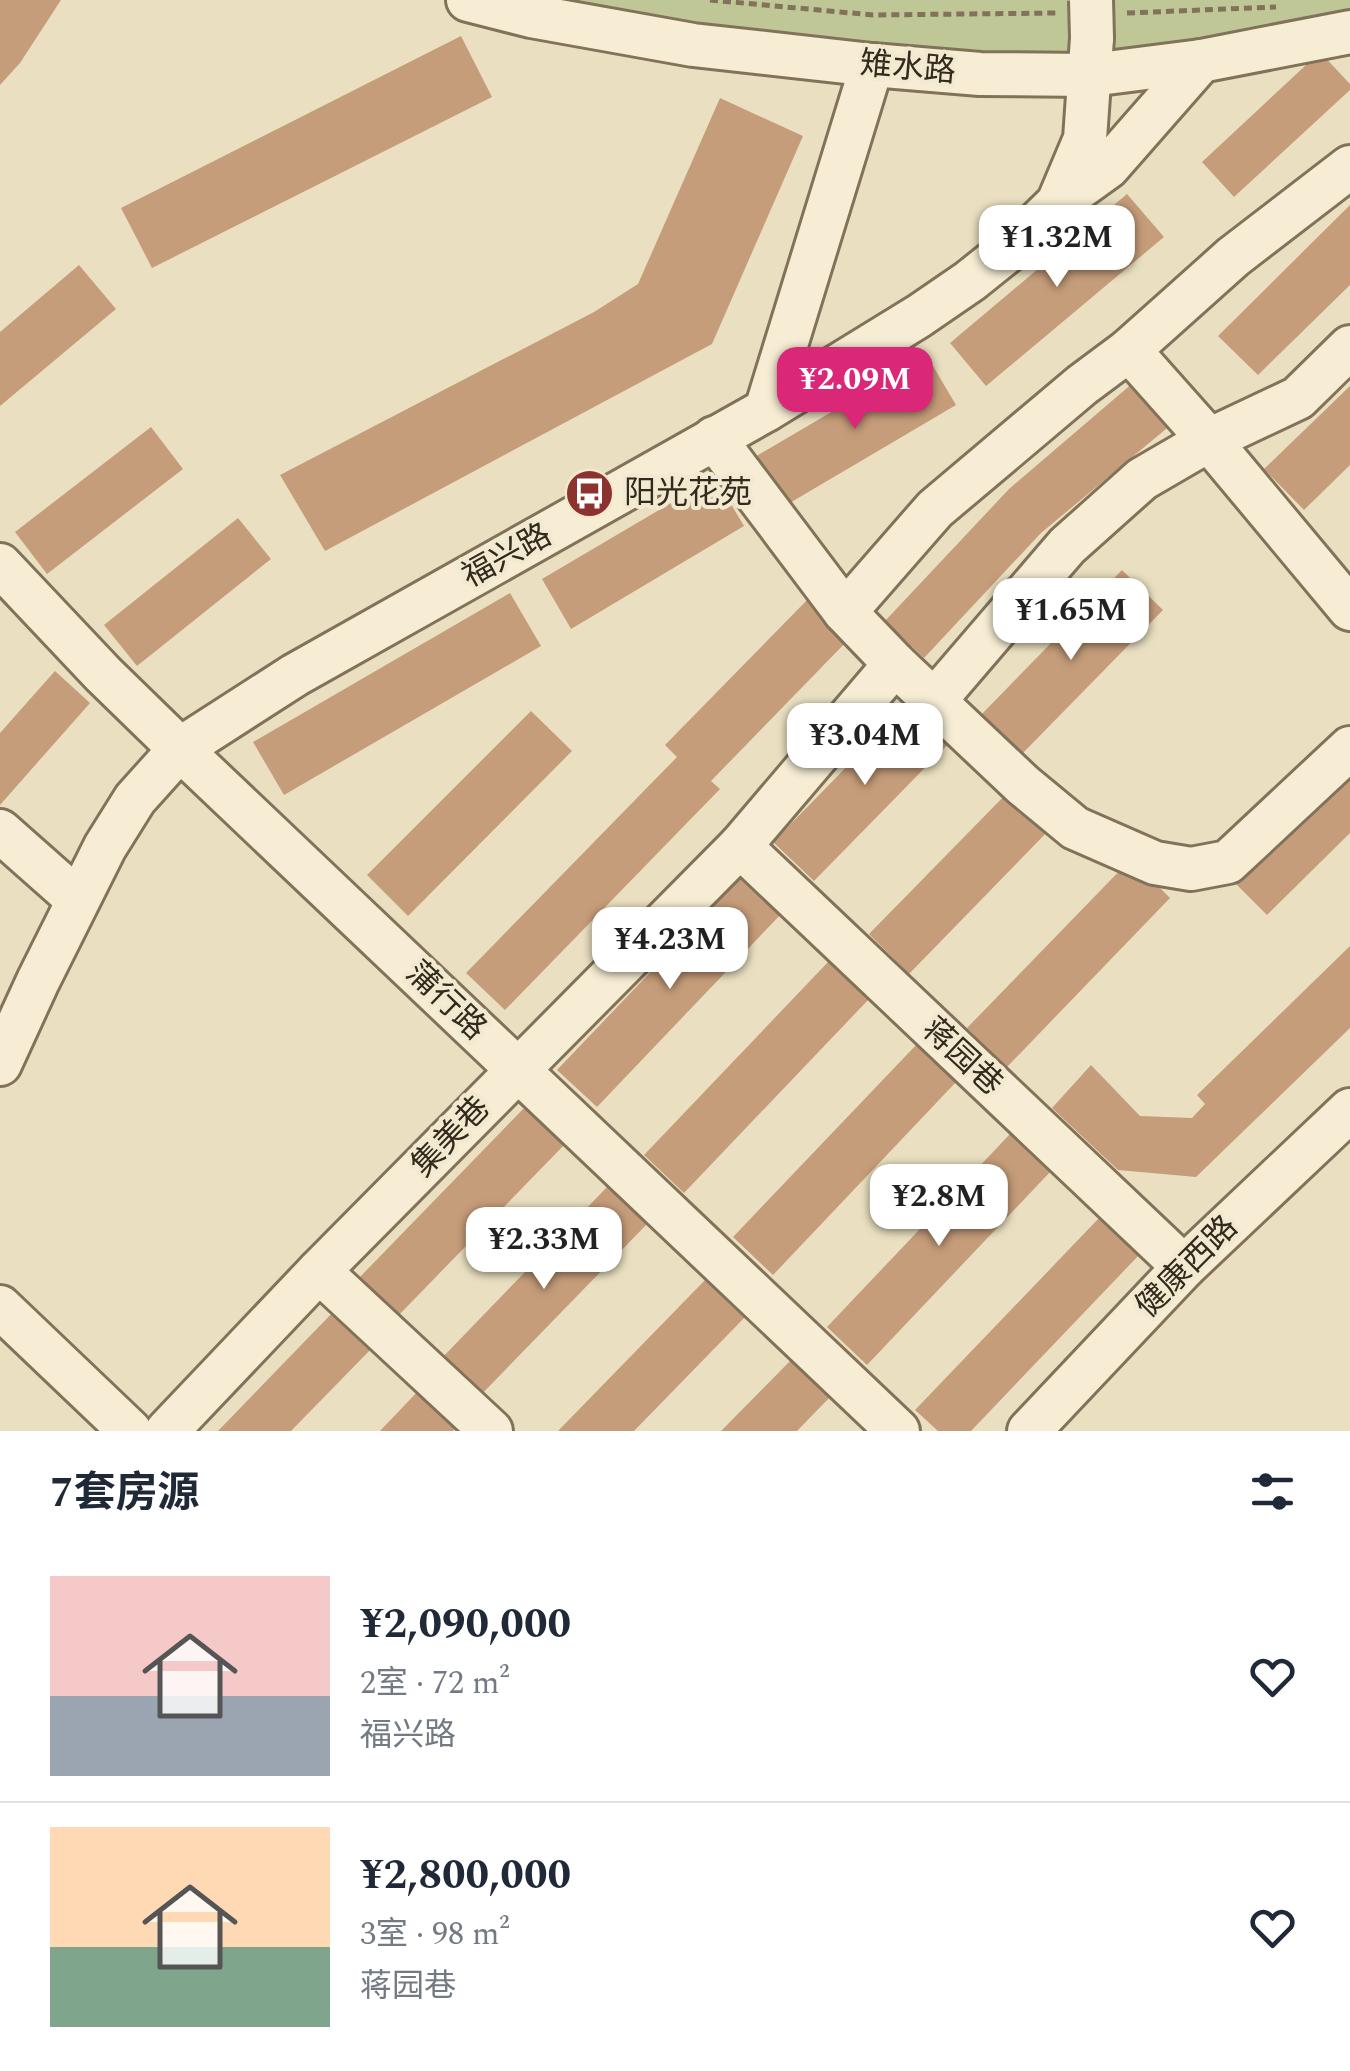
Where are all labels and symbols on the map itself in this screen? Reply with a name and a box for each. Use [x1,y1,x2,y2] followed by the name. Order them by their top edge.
[858,39,958,97] street label: 雉水路
[976,205,1138,290] pin: ¥1.32M
[774,347,936,432] pin: ¥2.09M
[563,467,615,519] bus stop icon: 阳光花苑
[624,469,752,518] place label: 阳光花苑
[453,511,561,601] street label: 福兴路
[990,578,1152,663] pin: ¥1.65M
[784,703,946,788] pin: ¥3.04M
[589,907,751,992] pin: ¥4.23M
[394,950,498,1052] street label: 蒲行路
[910,1006,1014,1108] street label: 蒋园巷
[400,1085,502,1189] street label: 集美巷
[869,1164,1009,1249] pin: ¥2.8M
[1124,1204,1250,1330] street label: 健康西路
[463,1207,625,1292] pin: ¥2.33M

